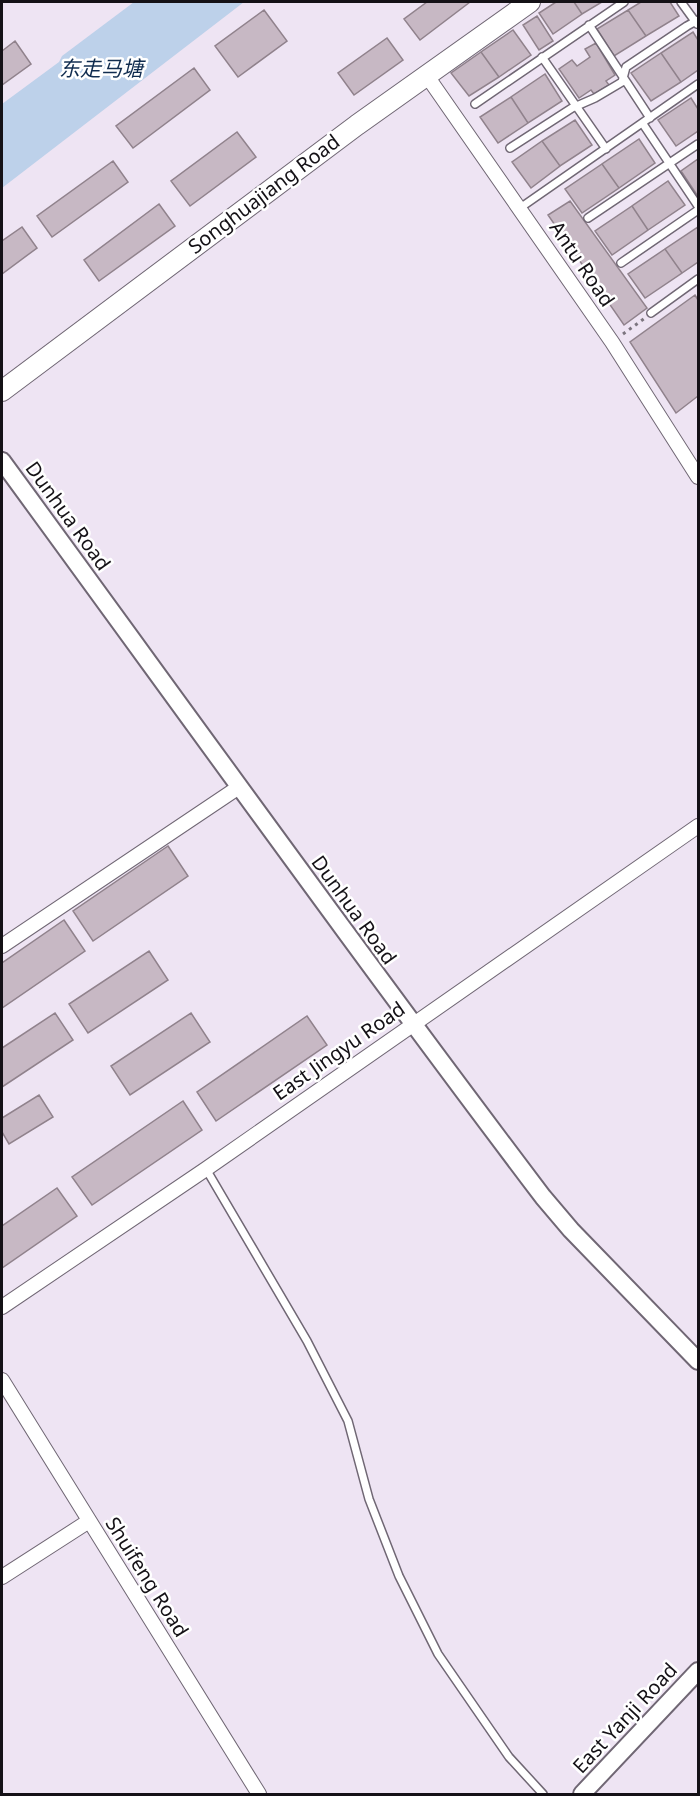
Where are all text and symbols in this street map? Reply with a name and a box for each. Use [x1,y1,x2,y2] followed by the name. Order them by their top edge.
[59,54,146,82] water label: 东走马塘
[182,128,345,259] street label: Songhuajiang Road
[544,216,621,312] street label: Antu Road
[20,456,117,576] street label: Dunhua Road
[306,850,403,970] street label: Dunhua Road
[267,995,410,1106] street label: East Jingyu Road
[100,1512,195,1642] street label: Shuifeng Road
[566,1657,683,1779] street label: East Yanji Road

